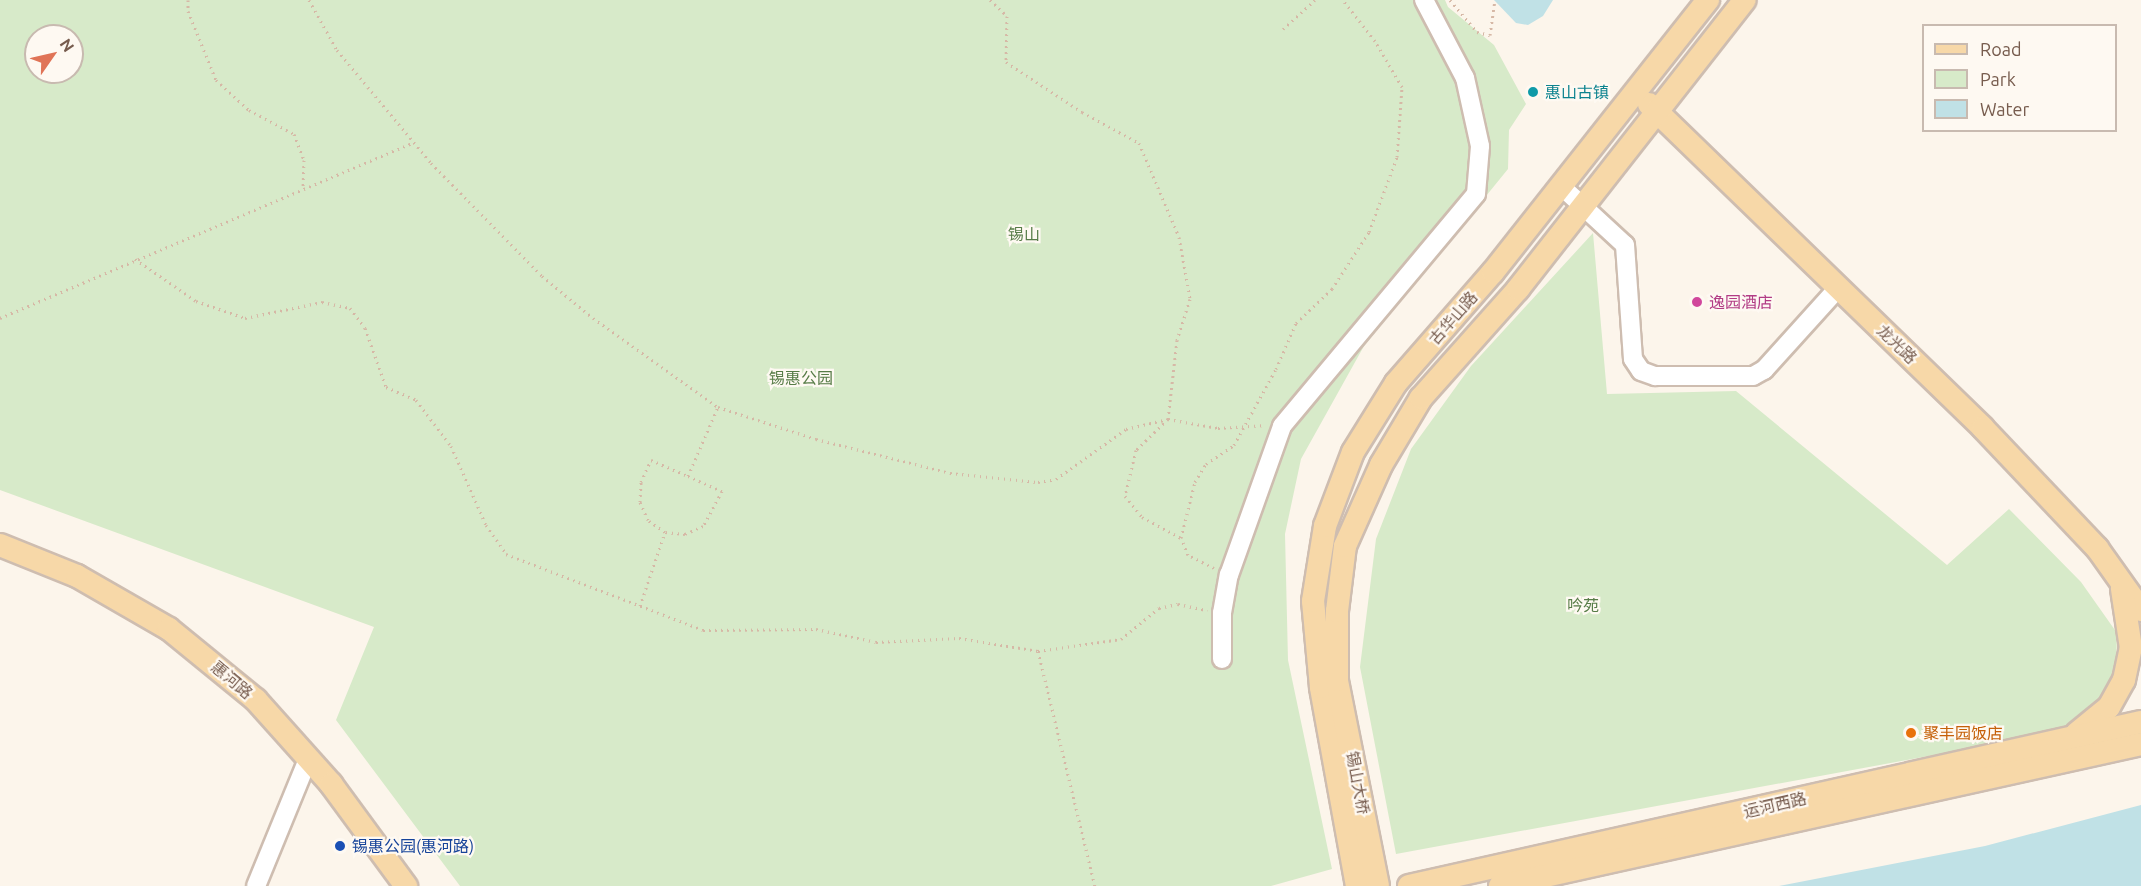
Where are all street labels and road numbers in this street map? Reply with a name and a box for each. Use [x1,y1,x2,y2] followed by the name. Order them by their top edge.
[1425,288,1481,348] street label: 古华山路
[1873,320,1921,368] street label: 龙光路
[207,657,257,703] street label: 惠河路
[1342,750,1374,816] street label: 锡山大桥
[1742,788,1808,822] street label: 运河西路

